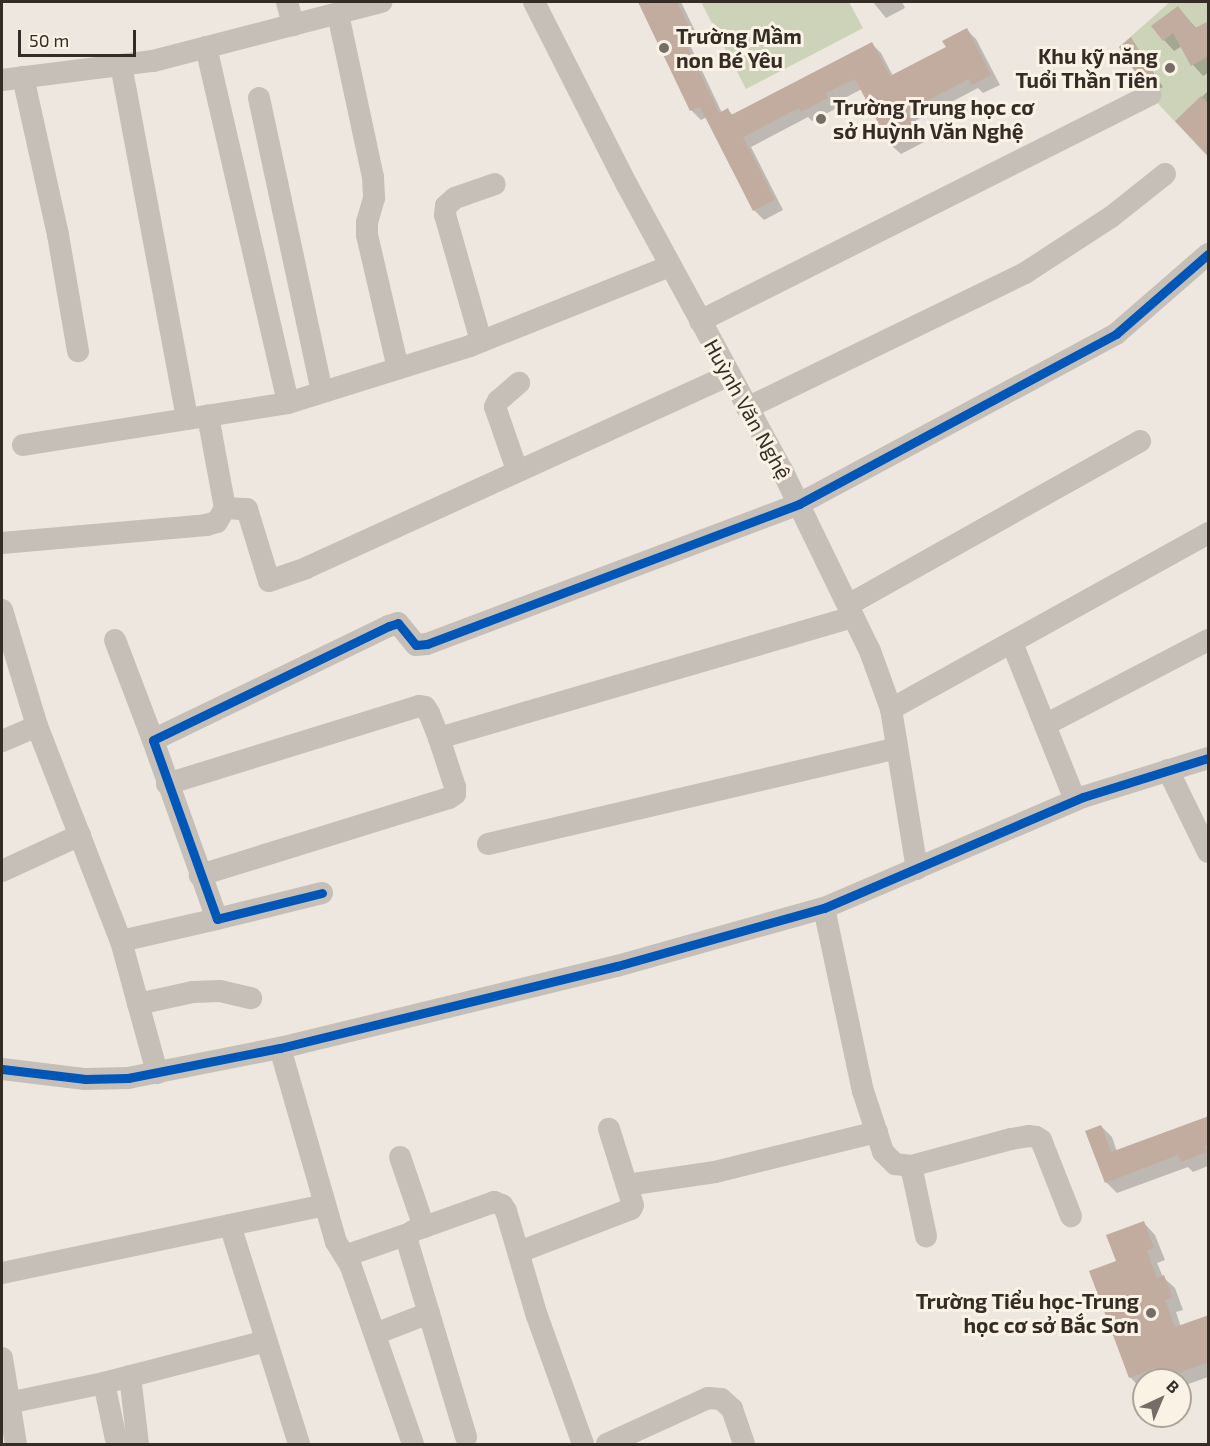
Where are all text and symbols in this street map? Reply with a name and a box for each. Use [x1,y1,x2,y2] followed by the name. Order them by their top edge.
[21,18,140,56] scale bar
[676,23,802,73] place label: Trường Mầm non Bé Yêu
[29,29,69,51] text: 50 m
[657,41,671,55] marker: Trường Mầm non Bé Yêu
[1015,43,1158,93] place label: Khu kỹ năng Tuổi Thần Tiên
[1163,61,1177,75] marker: Khu kỹ năng Tuổi Thần Tiên
[833,94,1035,144] place label: Trường Trung học cơ sở Huỳnh Văn Nghệ
[814,112,828,126] marker: Trường Trung học cơ sở Huỳnh Văn Nghệ
[699,334,797,484] street label: Huỳnh Văn Nghệ
[915,1288,1139,1338] place label: Trường Tiểu học-Trung học cơ sở Bắc Sơn
[1144,1306,1158,1320] marker: Trường Tiểu học-Trung học cơ sở Bắc Sơn
[1132,1368,1192,1428] north arrow
[1163,1376,1184,1397] text: B

